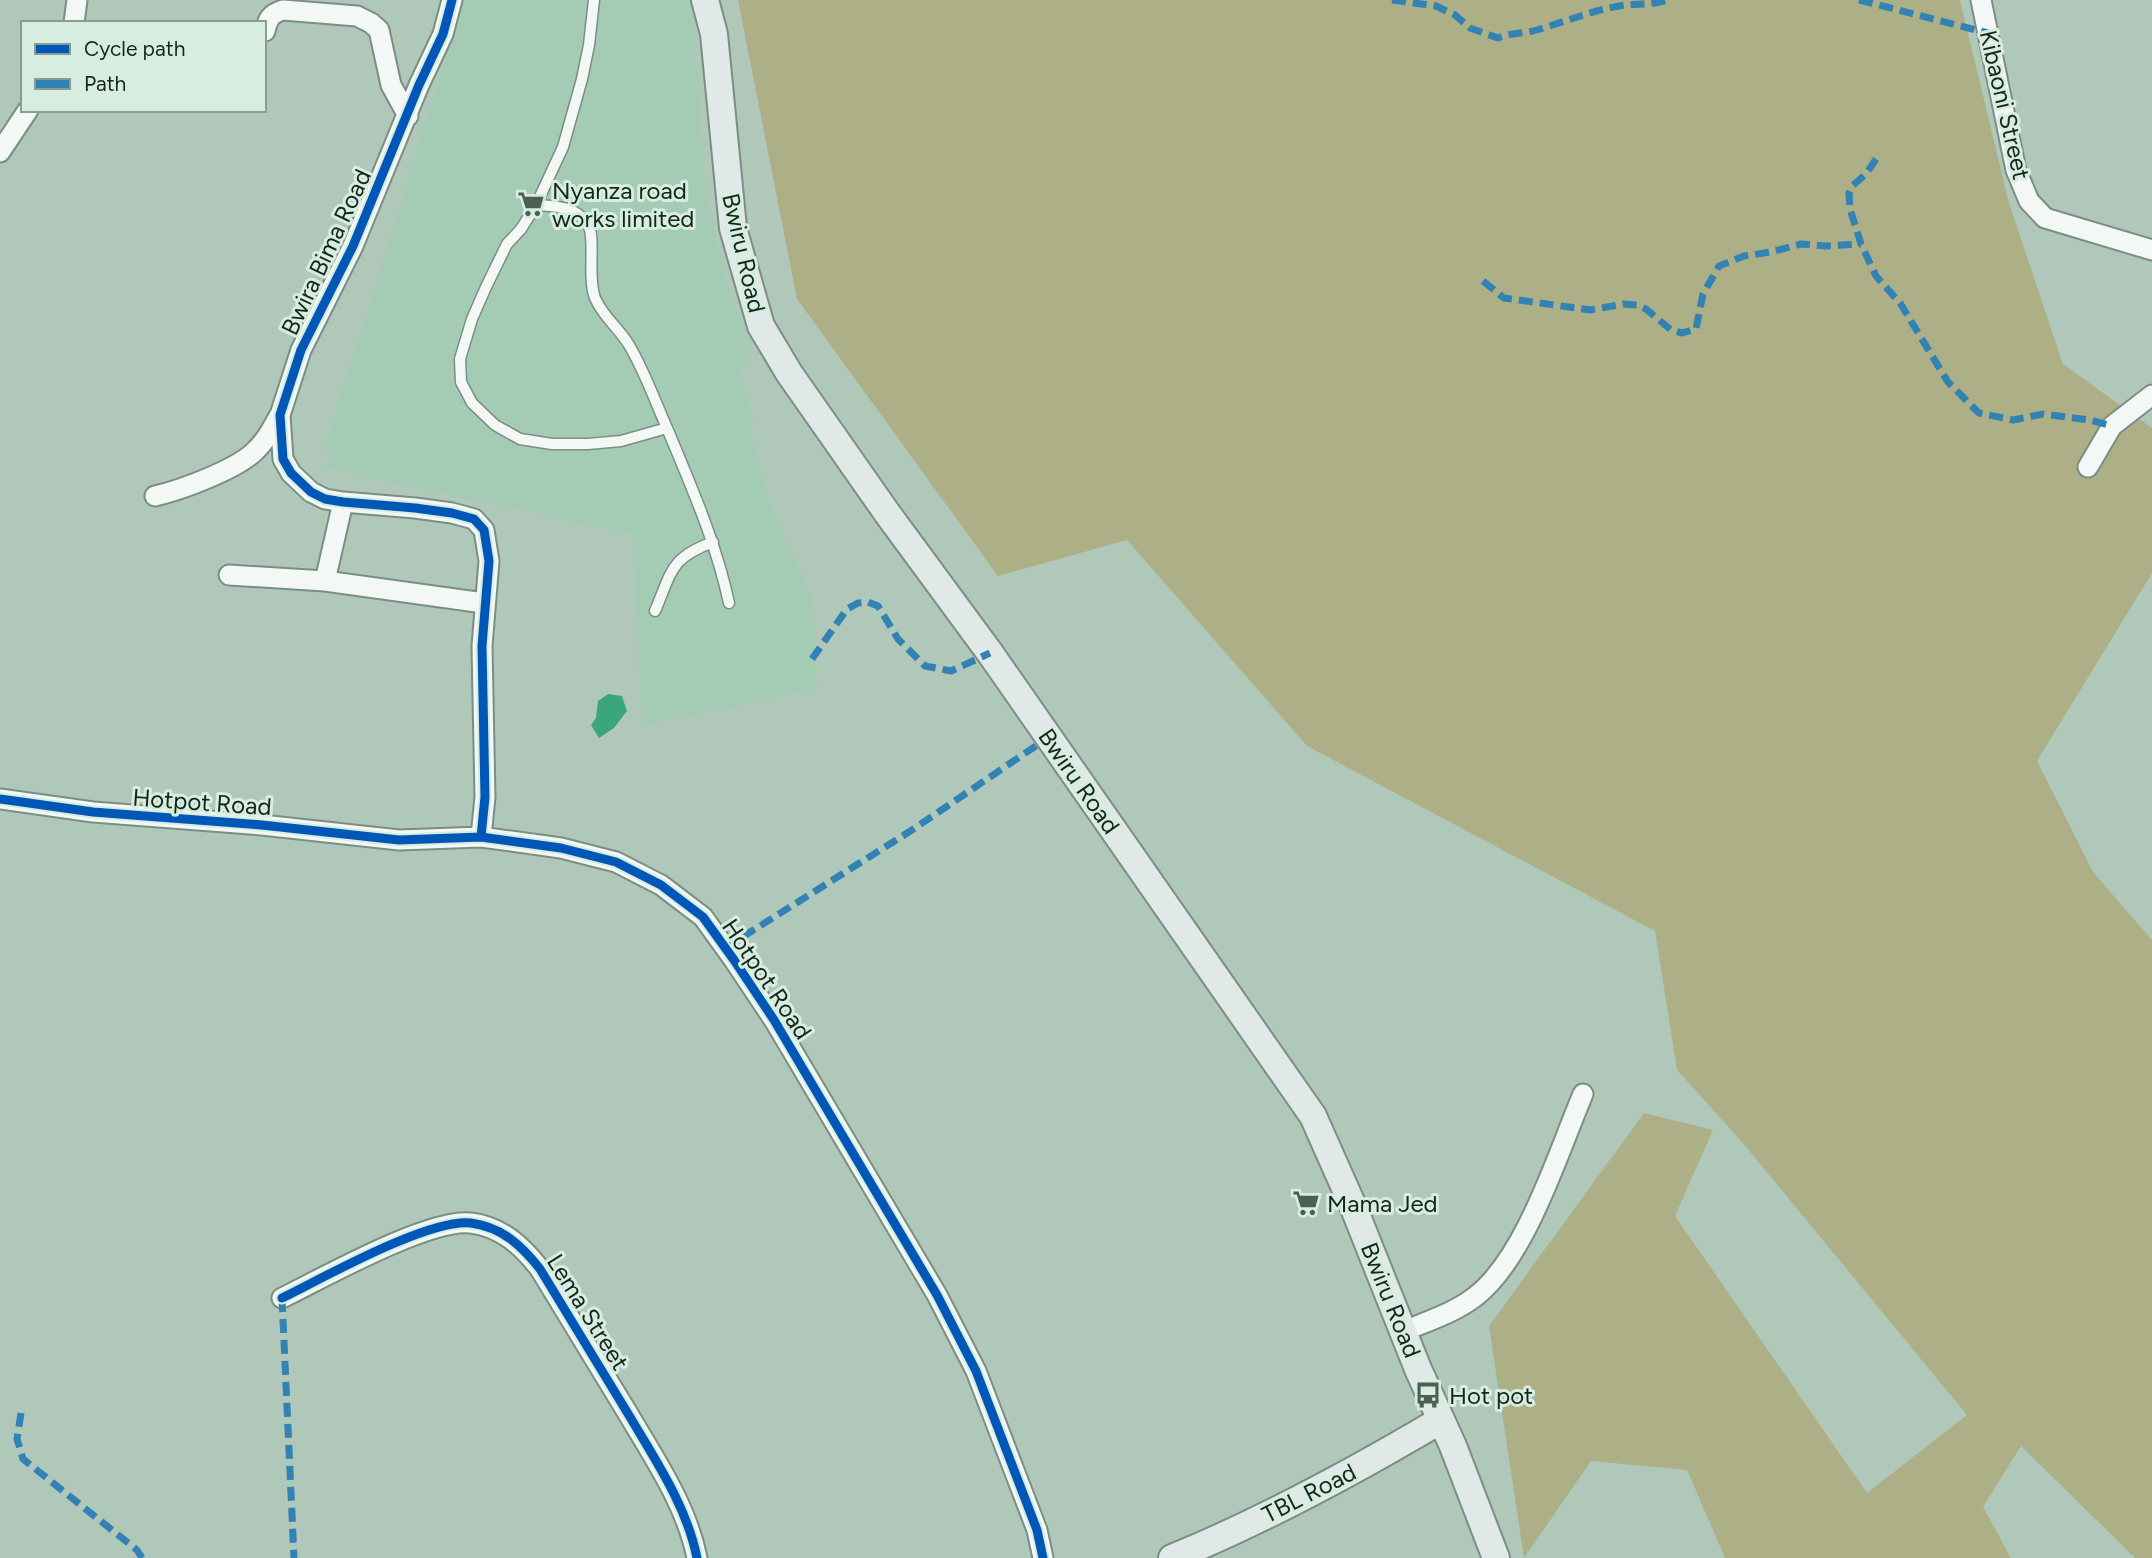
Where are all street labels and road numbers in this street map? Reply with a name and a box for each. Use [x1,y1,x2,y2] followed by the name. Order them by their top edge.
[1974,27,2036,183] street label: Kibaoni Street
[275,165,377,339] street label: Bwira Bima Road
[716,190,772,316] street label: Bwiru Road
[1032,723,1126,839] street label: Bwiru Road
[131,783,273,821] street label: Hotpot Road
[716,913,818,1045] street label: Hotpot Road
[1355,1238,1427,1362] street label: Bwiru Road
[541,1249,635,1375] street label: Lema Street
[1257,1457,1361,1529] street label: TBL Road

